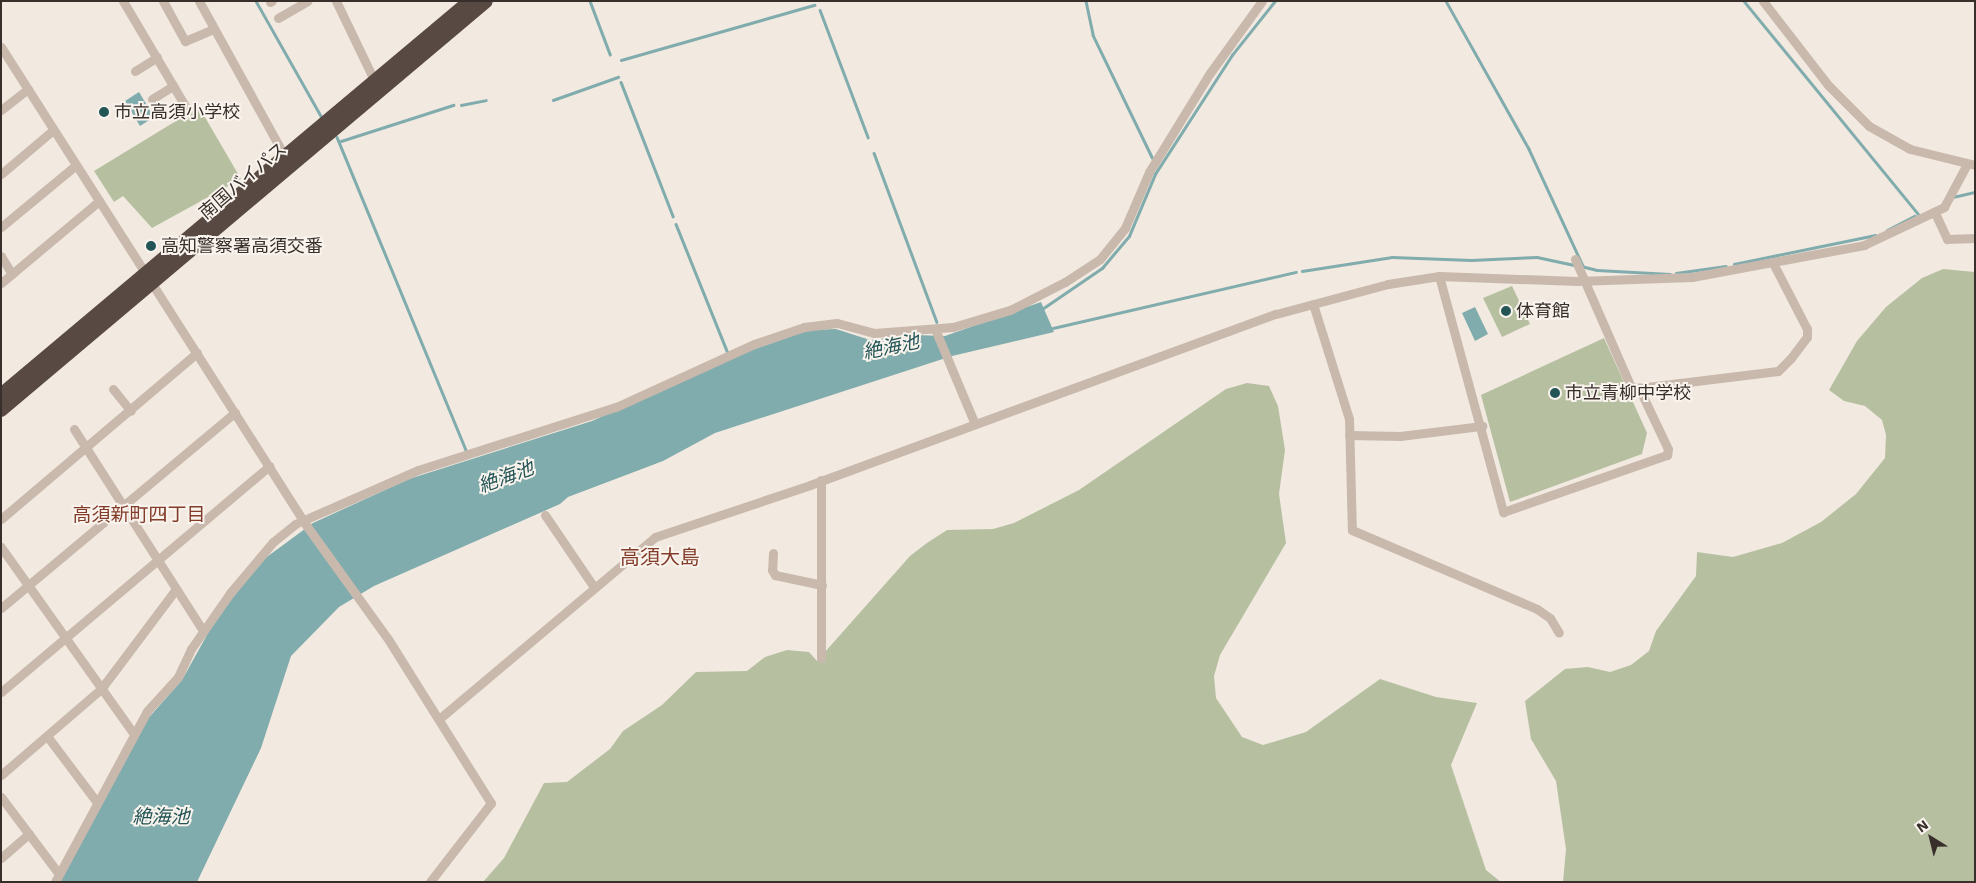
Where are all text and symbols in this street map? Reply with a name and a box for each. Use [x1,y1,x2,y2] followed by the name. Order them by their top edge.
[114,101,240,123] place label: 市立高須小学校
[98,106,110,118] marker: 市立高須小学校
[195,138,291,224] street label: 南国バイパス
[161,235,323,257] place label: 高知警察署高須交番
[145,240,157,252] marker: 高知警察署高須交番
[1516,300,1570,322] place label: 体育館
[1500,305,1512,317] marker: 体育館
[861,330,921,364] water label: 絶海池
[1565,382,1691,404] place label: 市立青柳中学校
[1549,387,1561,399] marker: 市立青柳中学校
[475,457,537,497] water label: 絶海池
[73,504,205,526] district label: 高須新町四丁目
[620,545,700,569] district label: 高須大島
[133,806,189,828] water label: 絶海池
[1906,813,1956,863] north arrow
[1913,816,1931,835] text: N

